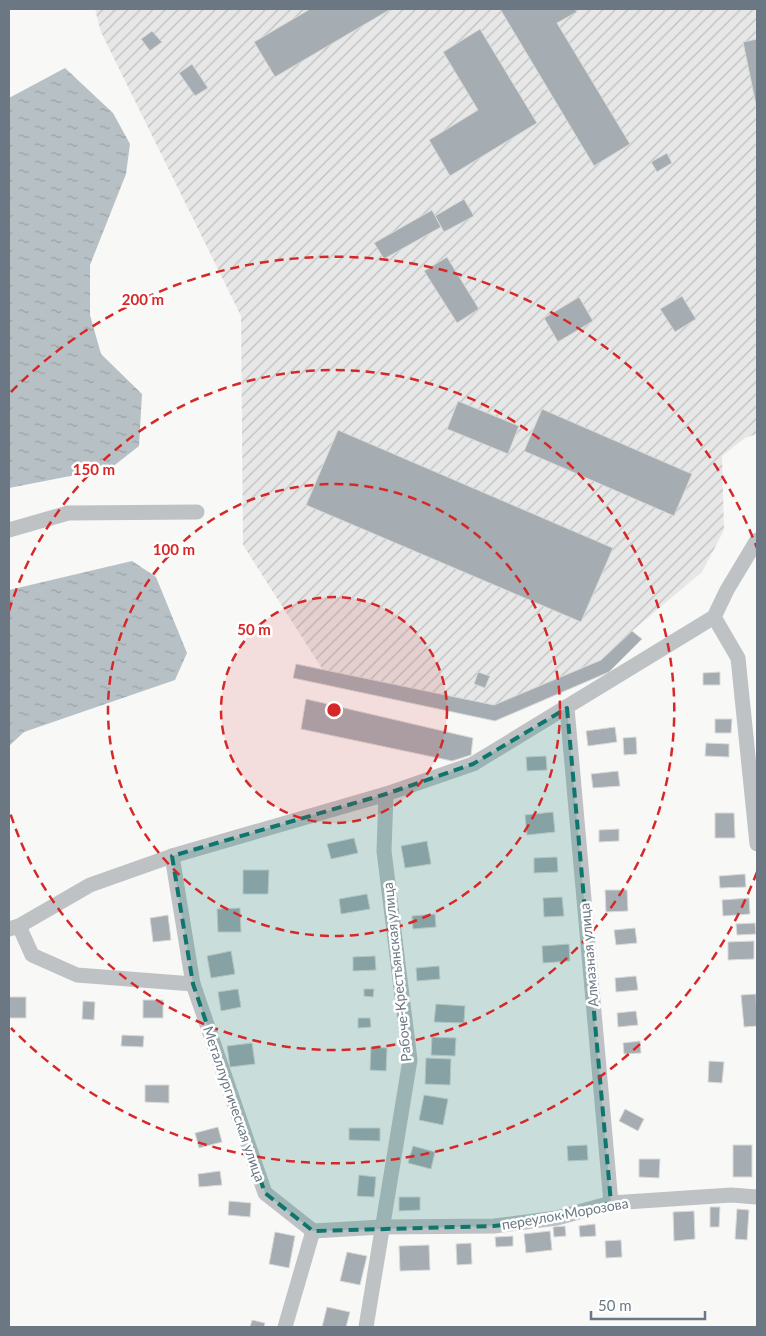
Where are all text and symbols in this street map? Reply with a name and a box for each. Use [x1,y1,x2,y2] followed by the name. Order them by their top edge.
[122,290,164,308] text: 200 m
[73,460,115,478] text: 150 m
[153,540,195,558] text: 100 m
[237,620,271,638] text: 50 m
[325,701,343,719] centre of rings
[379,881,414,1063] street label: Рабоче-Крестьянская улица
[575,902,602,1008] street label: Алмазная улица
[200,1024,269,1184] street label: Металлургическая улица
[500,1194,630,1233] street label: переулок Морозова
[591,1288,705,1320] scale bar
[598,1296,632,1314] text: 50 m

